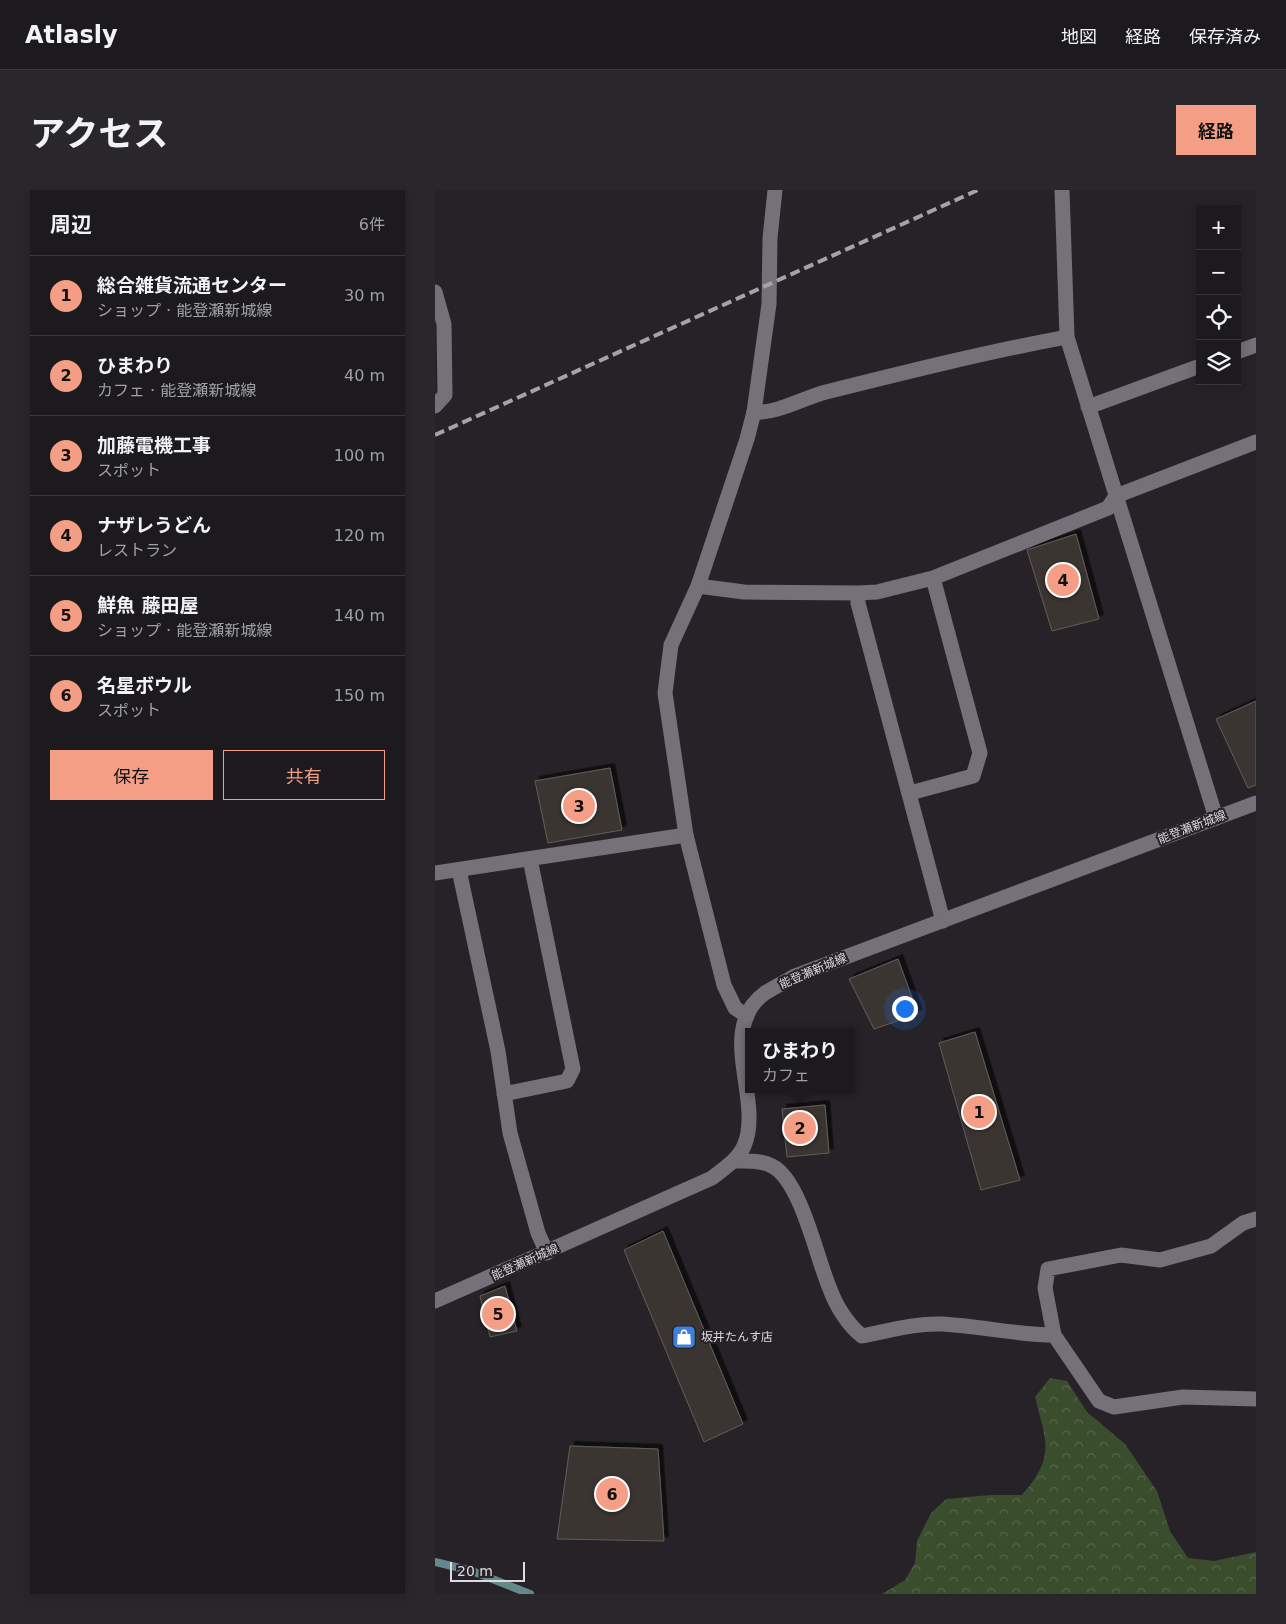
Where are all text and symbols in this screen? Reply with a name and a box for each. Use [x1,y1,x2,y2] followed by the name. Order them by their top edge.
[25,21,118,49] text: Atlasly
[1061,26,1097,47] text: 地図
[1125,26,1161,47] text: 経路
[1189,26,1261,47] text: 保存済み
[1176,105,1256,155] button: 経路
[30,114,168,154] text: アクセス
[1196,205,1241,385] map controls
[1196,205,1241,250] button: +
[50,213,92,237] text: 周辺
[359,215,385,234] text: 6件
[1196,250,1241,295] button: −
[97,274,287,296] text: 総合雑貨流通センター
[60,286,72,305] text: 1
[344,286,385,305] text: 30 m
[1196,295,1241,340] button: locate
[97,301,272,320] text: ショップ · 能登瀬新城線
[1196,340,1241,385] button: layers
[97,354,173,376] text: ひまわり
[60,366,72,385] text: 2
[344,366,385,385] text: 40 m
[97,381,256,400] text: カフェ · 能登瀬新城線
[97,434,211,456] text: 加藤電機工事
[60,446,72,465] text: 3
[334,446,385,465] text: 100 m
[97,461,161,480] text: スポット
[97,514,211,536] text: ナザレうどん
[60,526,72,545] text: 4
[334,526,385,545] text: 120 m
[97,541,177,560] text: レストラン
[1047,561,1079,599] pin: 4
[97,594,199,616] text: 鮮魚 藤田屋
[60,606,72,625] text: 5
[334,606,385,625] text: 140 m
[97,621,272,640] text: ショップ · 能登瀬新城線
[97,674,192,696] text: 名星ボウル
[60,686,72,705] text: 6
[334,686,385,705] text: 150 m
[97,701,161,720] text: スポット
[50,750,213,800] button: 保存
[223,750,385,800] button: 共有
[563,787,595,825] pin: 3
[1156,808,1228,846] street label: 能登瀬新城線
[777,950,849,992] street label: 能登瀬新城線
[892,996,918,1022] your location
[745,1028,855,1093] popup
[762,1039,838,1061] text: ひまわり
[762,1066,810,1085] text: カフェ
[963,1093,995,1131] pin: 1
[784,1109,816,1147] pin: 2
[489,1241,561,1283] street label: 能登瀬新城線
[482,1295,514,1333] pin: 5
[671,1324,697,1350] shop icon: 坂井たんす店
[701,1330,773,1344] place label: 坂井たんす店
[596,1475,628,1513] pin: 6
[450,1559,525,1582] scale bar
[457,1563,493,1579] text: 20 m

